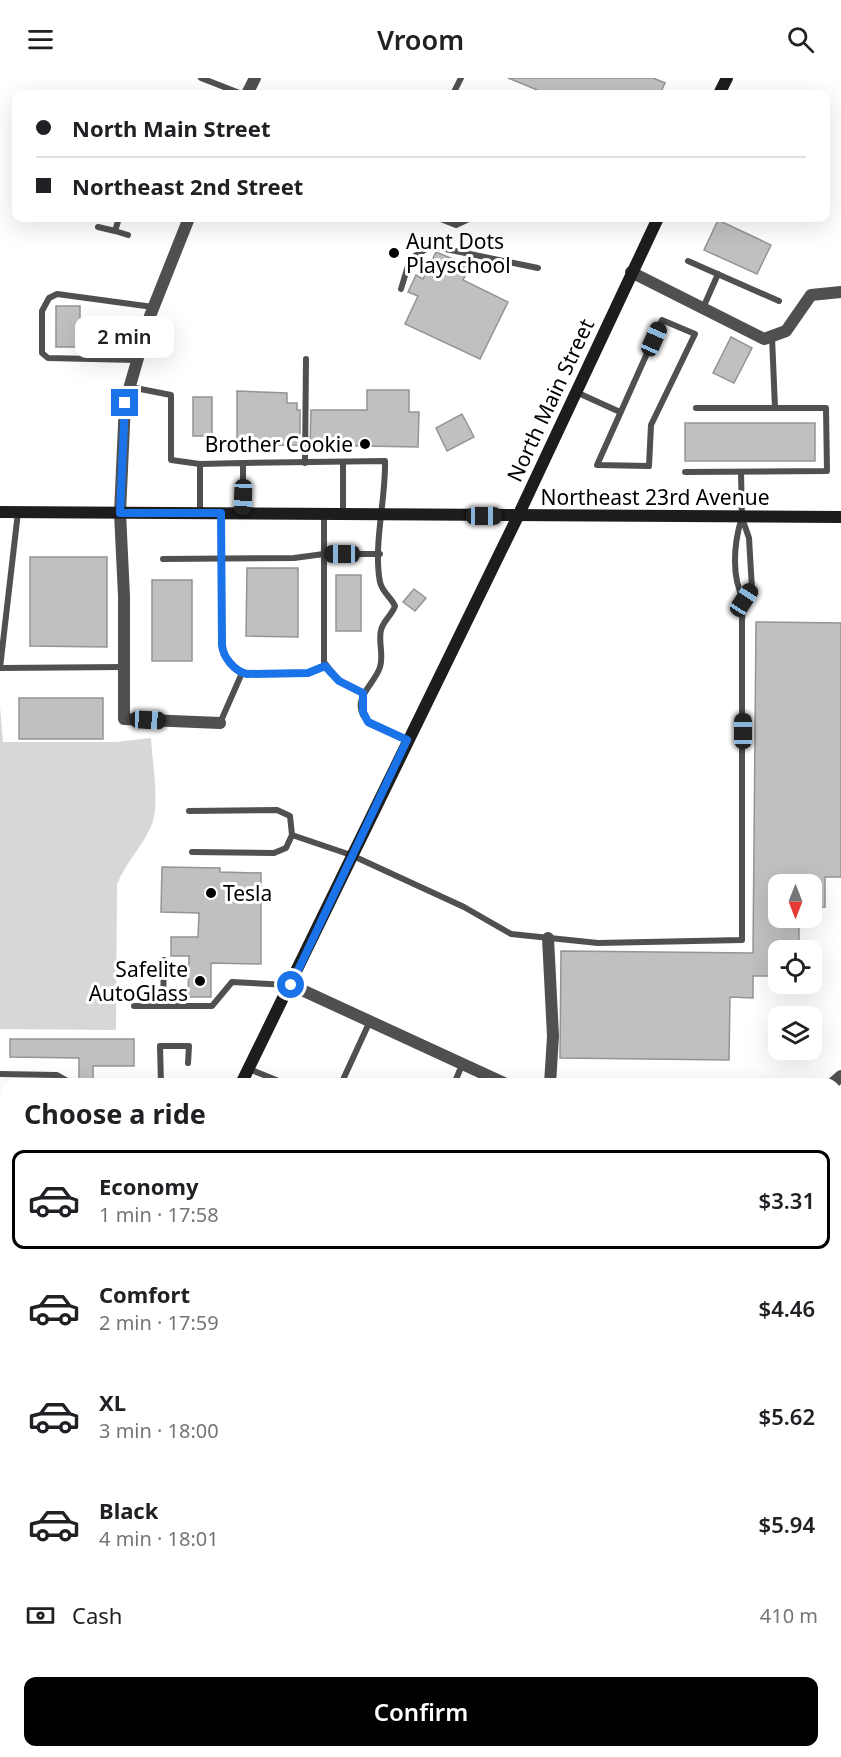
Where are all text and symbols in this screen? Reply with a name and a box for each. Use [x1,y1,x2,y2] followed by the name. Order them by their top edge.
[377,21,464,58] text: Vroom
[24,23,57,56] icon: menu
[784,23,817,56] icon: search
[72,113,270,143] text: North Main Street
[72,171,303,201] text: Northeast 2nd Street
[406,227,511,279] place label: Aunt Dots Playschool
[387,246,401,260] marker: Aunt Dots Playschool
[500,314,600,486] street label: North Main Street
[76,316,174,358] callout: 2 min
[638,319,670,359] car
[97,323,152,350] text: 2 min
[111,389,138,416] route end
[205,430,353,458] place label: Brother Cookie
[358,437,372,451] marker: Brother Cookie
[233,479,253,515] car
[540,483,770,511] street label: Northeast 23rd Avenue
[466,507,502,525] car
[324,545,360,563] car
[727,580,761,620] car
[130,710,166,730] car
[734,713,752,749] car
[768,874,822,928] north arrow
[768,874,822,1060] map controls
[223,879,272,907] place label: Tesla
[204,886,218,900] marker: Tesla
[768,940,822,994] button: locate
[89,955,188,1007] place label: Safelite AutoGlass
[277,971,304,998] route start
[193,974,207,988] marker: Safelite AutoGlass
[768,1006,822,1060] button: layers
[24,1095,206,1132] text: Choose a ride
[99,1171,198,1201] text: Economy
[27,1173,81,1227] icon: car
[759,1185,815,1215] text: $3.31
[99,1201,219,1228] text: 1 min · 17:58
[99,1279,190,1309] text: Comfort
[27,1281,81,1335] icon: car
[759,1293,815,1323] text: $4.46
[99,1309,219,1336] text: 2 min · 17:59
[99,1387,126,1417] text: XL
[27,1389,81,1443] icon: car
[759,1401,815,1431] text: $5.62
[99,1417,219,1444] text: 3 min · 18:00
[99,1495,158,1525] text: Black
[27,1497,81,1551] icon: car
[759,1509,815,1539] text: $5.94
[99,1525,219,1552] text: 4 min · 18:01
[24,1599,57,1632] icon: cash
[72,1600,122,1630] text: Cash
[760,1602,818,1629] text: 410 m
[24,1677,818,1746] button: Confirm

